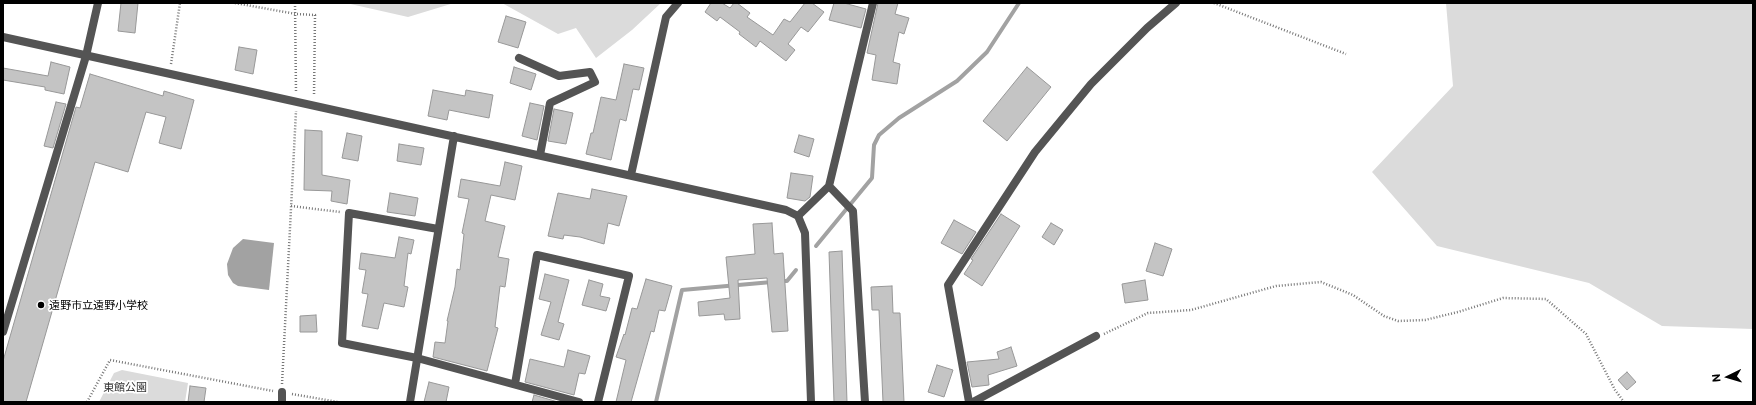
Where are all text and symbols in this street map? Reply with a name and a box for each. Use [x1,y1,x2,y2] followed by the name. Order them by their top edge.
[49,298,148,312] place label: 遠野市立遠野小学校
[36,300,46,310] marker: 遠野市立遠野小学校
[1708,357,1748,397] north arrow
[1709,373,1722,383] text: N
[103,380,147,394] park label: 東館公園

